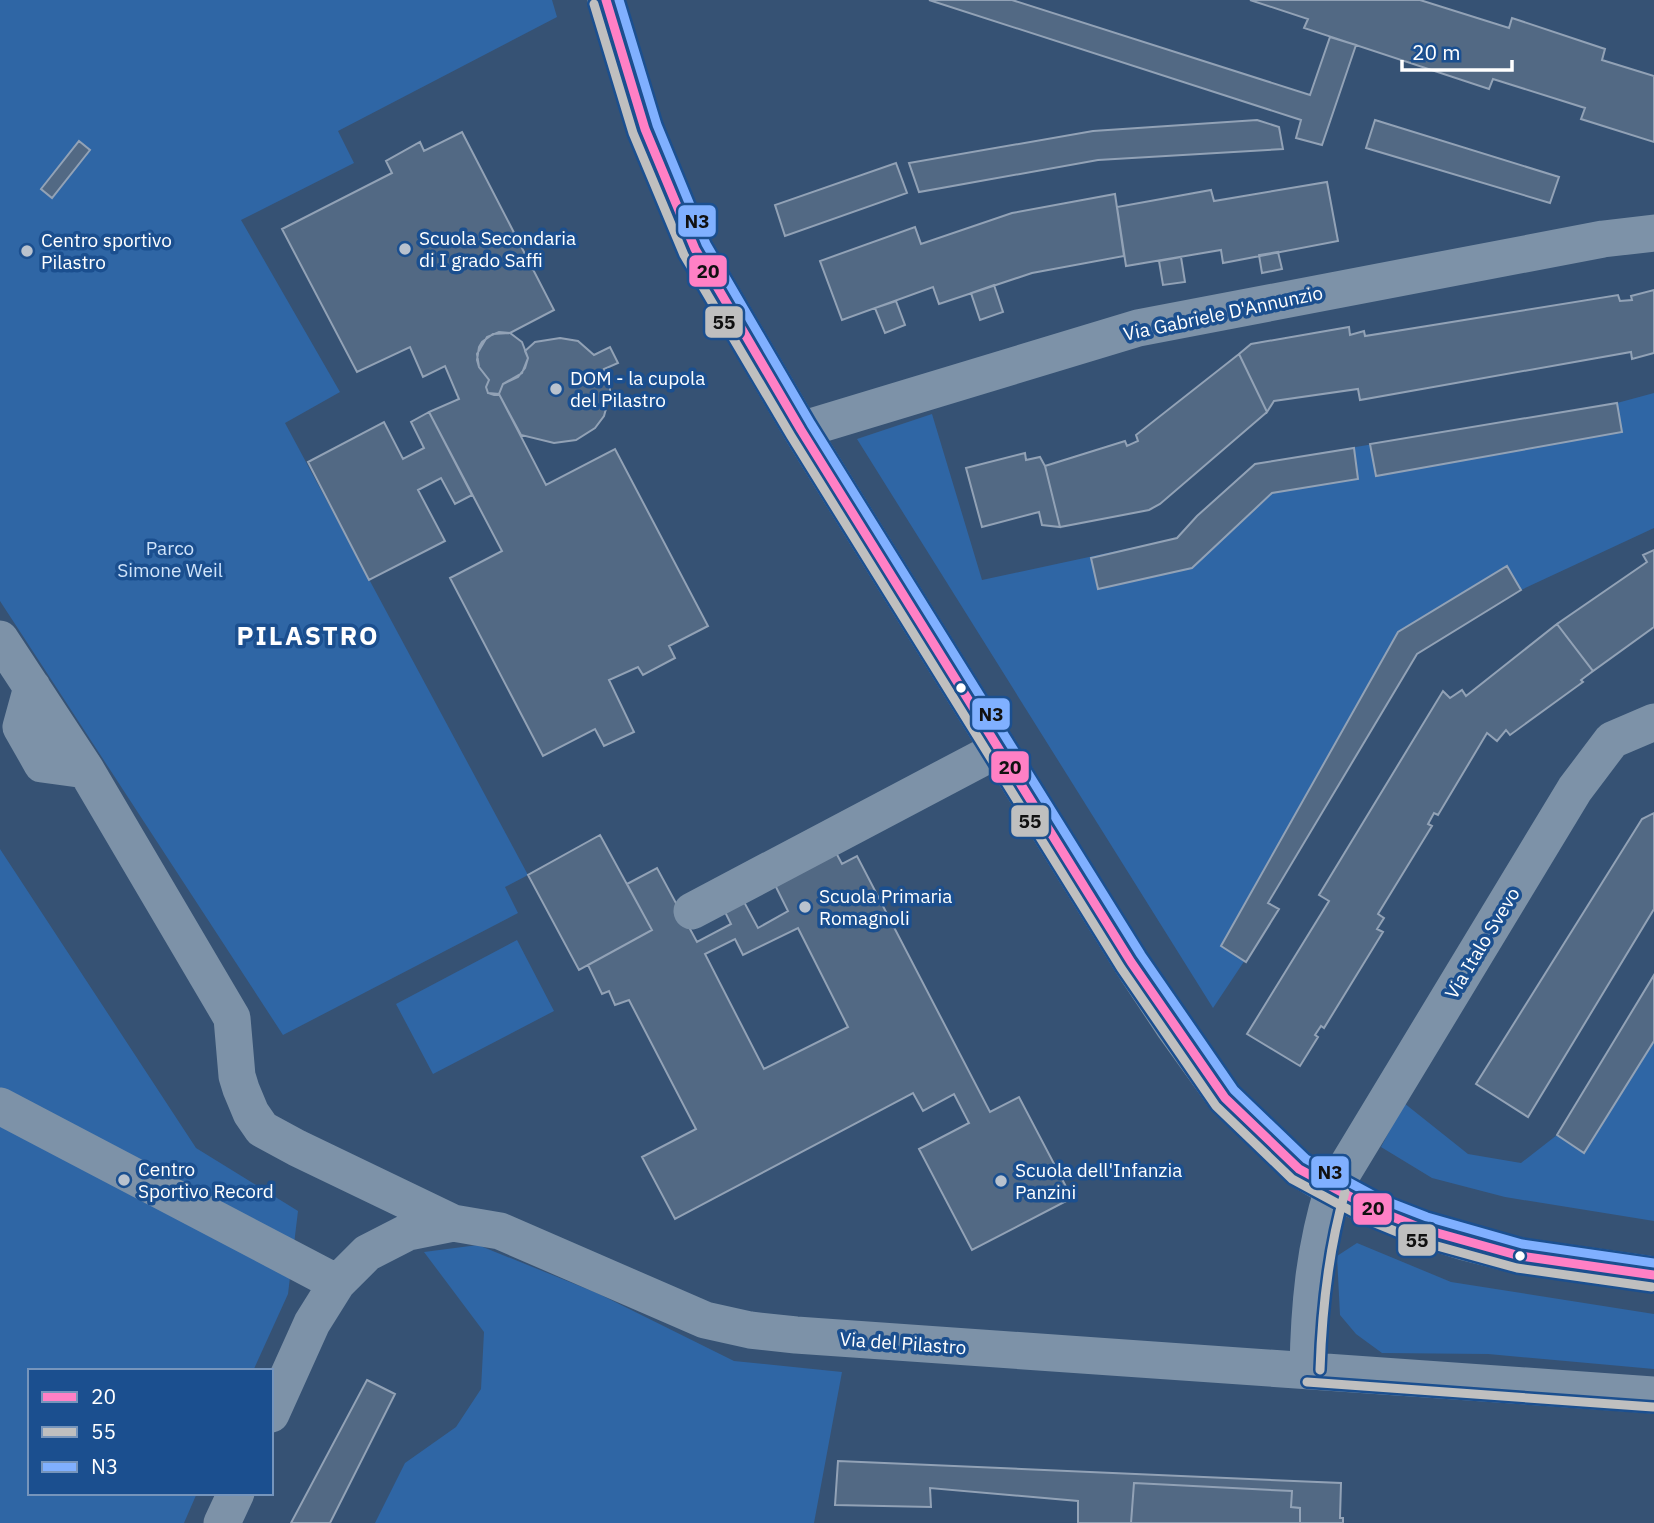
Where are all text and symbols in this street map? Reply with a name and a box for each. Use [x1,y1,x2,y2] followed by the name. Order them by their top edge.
[1402,28,1512,72] scale bar
[1412,38,1461,66] text: 20 m
[677,204,717,238] line badge: N3
[684,209,710,233] text: N3
[419,226,576,272] place label: Scuola Secondaria di I grado Saffi
[41,228,172,274] place label: Centro sportivo Pilastro
[397,241,413,257] marker: Scuola Secondaria di I grado Saffi
[19,243,35,259] marker: Centro sportivo Pilastro
[688,254,728,288] line badge: 20
[697,259,719,283] text: 20
[1121,280,1325,346] street label: Via Gabriele D'Annunzio
[704,305,744,339] line badge: 55
[713,310,735,334] text: 55
[570,366,705,412] place label: DOM - la cupola del Pilastro
[548,381,564,397] marker: DOM - la cupola del Pilastro
[117,536,223,582] park label: Parco Simone Weil
[237,618,379,652] district label: PILASTRO
[954,681,968,695] unlabelled marker
[971,697,1011,731] line badge: N3
[978,702,1004,726] text: N3
[990,750,1030,784] line badge: 20
[999,755,1021,779] text: 20
[1010,804,1050,838] line badge: 55
[1019,809,1041,833] text: 55
[1439,883,1525,1003] street label: Via Italo Svevo
[819,884,952,930] place label: Scuola Primaria Romagnoli
[797,899,813,915] marker: Scuola Primaria Romagnoli
[1310,1155,1350,1189] line badge: N3
[138,1157,274,1203] place label: Centro Sportivo Record
[1015,1158,1182,1204] place label: Scuola dell'Infanzia Panzini
[1317,1160,1343,1184] text: N3
[116,1172,132,1188] marker: Centro Sportivo Record
[993,1173,1009,1189] marker: Scuola dell'Infanzia Panzini
[1352,1192,1393,1226] line badge: 20
[1362,1196,1384,1220] text: 20
[1397,1223,1437,1257] line badge: 55
[1406,1228,1428,1252] text: 55
[1513,1249,1527,1263] unlabelled marker
[839,1327,967,1359] street label: Via del Pilastro
[28,1369,273,1495] legend
[91,1382,116,1410] text: 20
[91,1417,116,1445] text: 55
[91,1452,118,1480] text: N3

